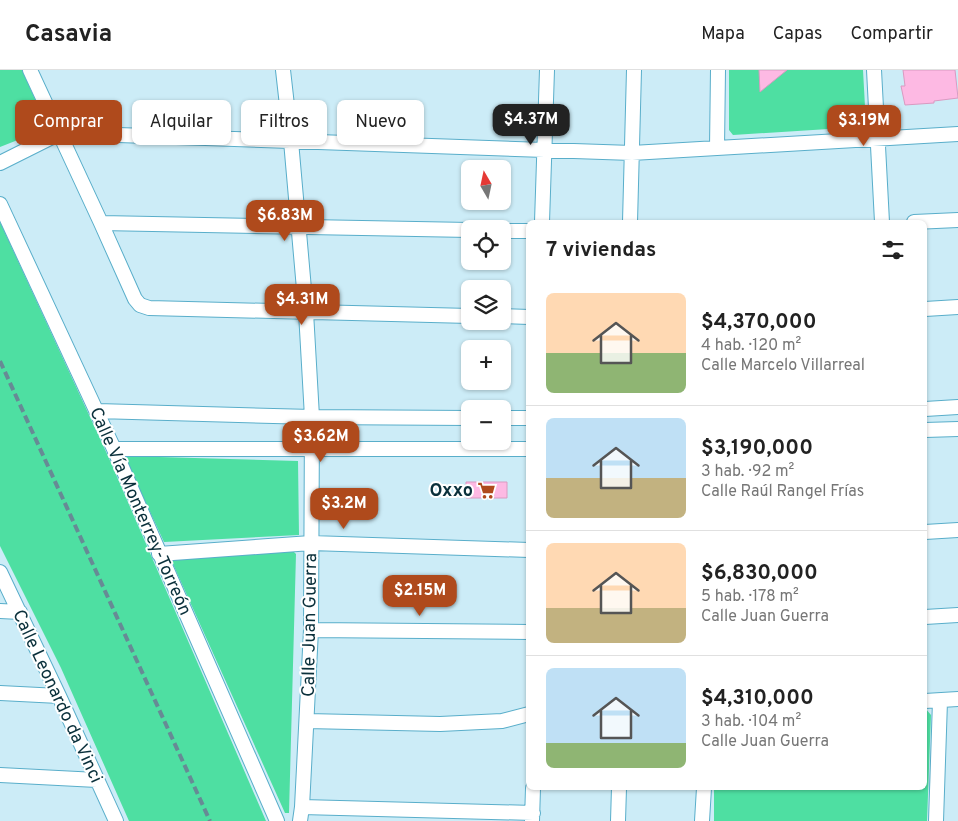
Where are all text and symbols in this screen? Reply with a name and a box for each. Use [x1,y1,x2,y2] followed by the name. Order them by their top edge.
[25,20,112,50] text: Casavia
[701,23,745,46] text: Mapa
[773,23,822,46] text: Capas
[850,23,933,46] text: Compartir
[15,100,122,145] chip: Comprar
[132,100,231,145] chip: Alquilar
[241,100,327,145] chip: Filtros
[337,100,424,145] chip: Nuevo
[490,104,572,146] pin: $4.37M
[823,104,905,147] pin: $3.19M
[504,110,558,130] text: $4.37M
[838,111,890,131] text: $3.19M
[461,160,511,210] north arrow
[461,160,511,450] map controls
[244,200,326,242] pin: $6.83M
[257,206,313,226] text: $6.83M
[461,220,511,270] button: locate
[879,236,907,264] icon: filters
[546,237,656,264] text: 7 viviendas
[461,280,511,330] button: layers
[261,284,343,326] pin: $4.31M
[276,290,328,310] text: $4.31M
[701,309,817,336] text: $4,370,000
[586,313,646,373] icon: home
[701,336,801,356] text: 4 hab. · 120 m²
[461,340,511,390] button: +
[701,356,865,376] text: Calle Marcelo Villarreal
[461,400,511,450] button: −
[83,404,196,619] street label: Calle Vía Monterrey-Torreón
[280,420,362,463] pin: $3.62M
[293,427,349,447] text: $3.62M
[701,435,813,462] text: $3,190,000
[586,438,646,498] icon: home
[701,462,794,482] text: 3 hab. · 92 m²
[430,480,473,503] place label: Oxxo
[477,480,497,500] supermarket icon: Oxxo
[701,482,864,502] text: Calle Raúl Rangel Frías
[309,488,379,530] pin: $3.2M
[321,494,367,514] text: $3.2M
[298,553,323,697] street label: Calle Juan Guerra
[701,560,818,587] text: $6,830,000
[586,563,646,623] icon: home
[379,574,461,617] pin: $2.15M
[394,581,446,601] text: $2.15M
[701,587,799,607] text: 5 hab. · 178 m²
[6,606,107,787] street label: Calle Leonardo da Vinci
[701,607,829,627] text: Calle Juan Guerra
[701,685,814,712] text: $4,310,000
[586,688,646,748] icon: home
[701,712,801,732] text: 3 hab. · 104 m²
[701,732,829,752] text: Calle Juan Guerra

